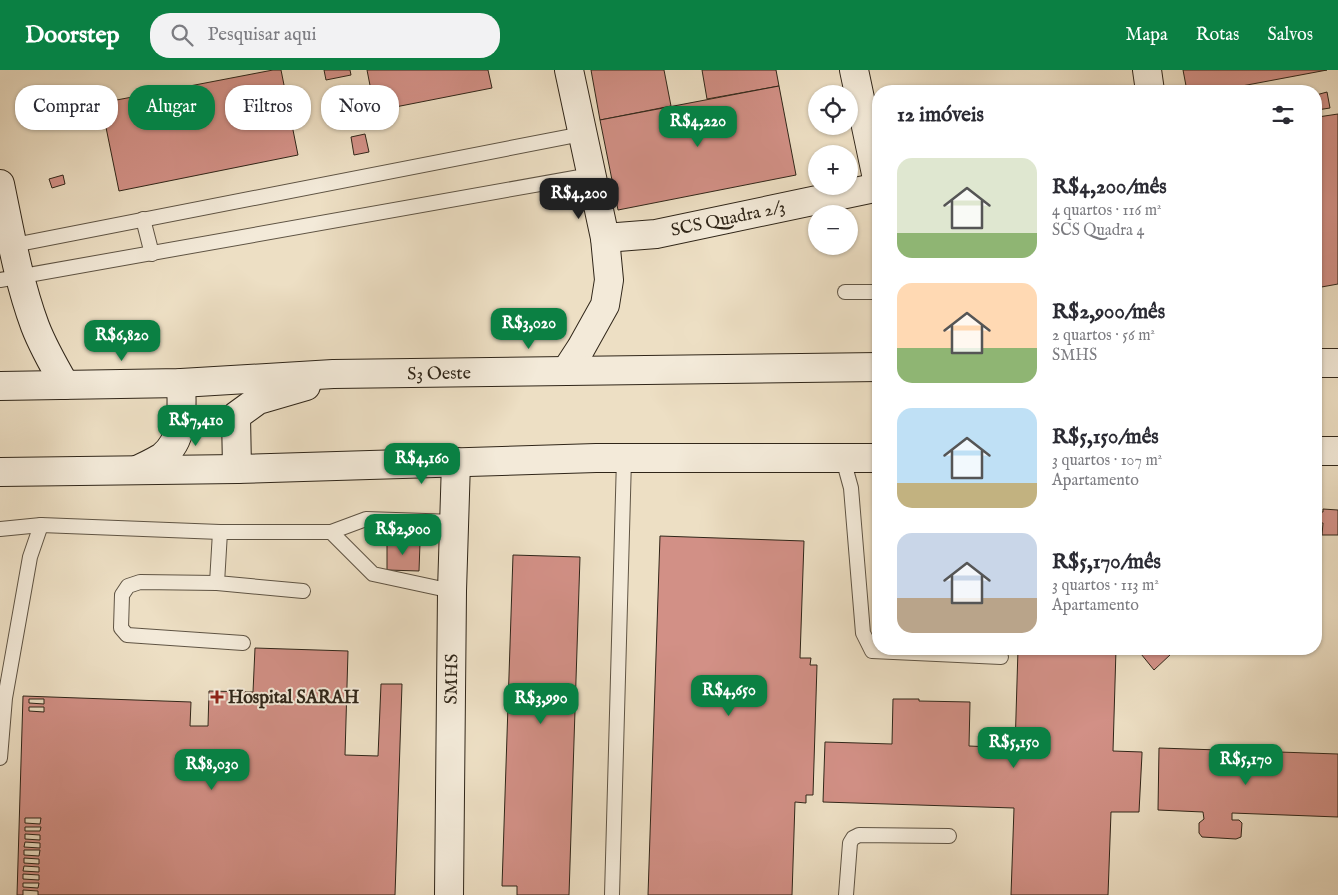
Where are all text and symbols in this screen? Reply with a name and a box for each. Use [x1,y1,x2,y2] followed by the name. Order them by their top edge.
[150,13,500,58] search box
[25,20,120,51] text: Doorstep
[168,21,196,49] icon: search
[208,23,317,47] text: Pesquisar aqui
[1126,24,1168,47] text: Mapa
[1196,24,1239,47] text: Rotas
[1267,24,1313,47] text: Salvos
[15,85,118,130] chip: Comprar
[128,85,215,130] chip: Alugar
[225,85,311,130] chip: Filtros
[321,85,399,130] chip: Novo
[808,85,858,255] map controls
[808,85,858,135] button: locate
[1269,101,1297,129] icon: filters
[897,102,984,129] text: 12 imóveis
[652,106,744,148] pin: R$4,220
[670,112,726,132] text: R$4,220
[808,145,858,195] button: +
[1052,174,1167,201] text: R$4,200/mês
[533,178,625,220] pin: R$4,200
[937,178,997,238] icon: home
[551,184,607,204] text: R$4,200
[669,196,788,243] street label: SCS Quadra 2/3
[1052,201,1162,221] text: 4 quartos · 116 m²
[808,205,858,255] button: −
[1052,221,1144,241] text: SCS Quadra 4
[1052,299,1165,326] text: R$2,900/mês
[937,303,997,363] icon: home
[483,308,575,350] pin: R$3,020
[502,314,556,334] text: R$3,020
[76,320,168,362] pin: R$6,820
[95,326,149,346] text: R$6,820
[1052,326,1155,346] text: 2 quartos · 56 m²
[1052,346,1097,366] text: SMHS
[407,362,471,387] street label: S3 Oeste
[150,404,242,447] pin: R$7,410
[169,411,223,431] text: R$7,410
[1052,424,1159,451] text: R$5,150/mês
[937,428,997,488] icon: home
[376,442,468,485] pin: R$4,160
[395,449,449,469] text: R$4,160
[1052,451,1162,471] text: 3 quartos · 107 m²
[1052,471,1139,491] text: Apartamento
[357,514,449,556] pin: R$2,900
[375,520,431,540] text: R$2,900
[1052,549,1161,576] text: R$5,170/mês
[937,553,997,613] icon: home
[1052,576,1159,596] text: 3 quartos · 113 m²
[1052,596,1139,616] text: Apartamento
[441,653,464,705] street label: SMHS
[683,674,775,717] pin: R$4,650
[702,681,756,701] text: R$4,650
[495,682,587,725] pin: R$3,990
[228,687,360,710] place label: Hospital SARAH
[514,689,568,709] text: R$3,990
[210,690,224,704] marker: Hospital SARAH
[968,726,1060,769] pin: R$5,150
[989,733,1039,753] text: R$5,150
[1200,744,1292,786] pin: R$5,170
[166,748,258,791] pin: R$8,030
[1220,750,1272,770] text: R$5,170
[185,755,239,775] text: R$8,030

